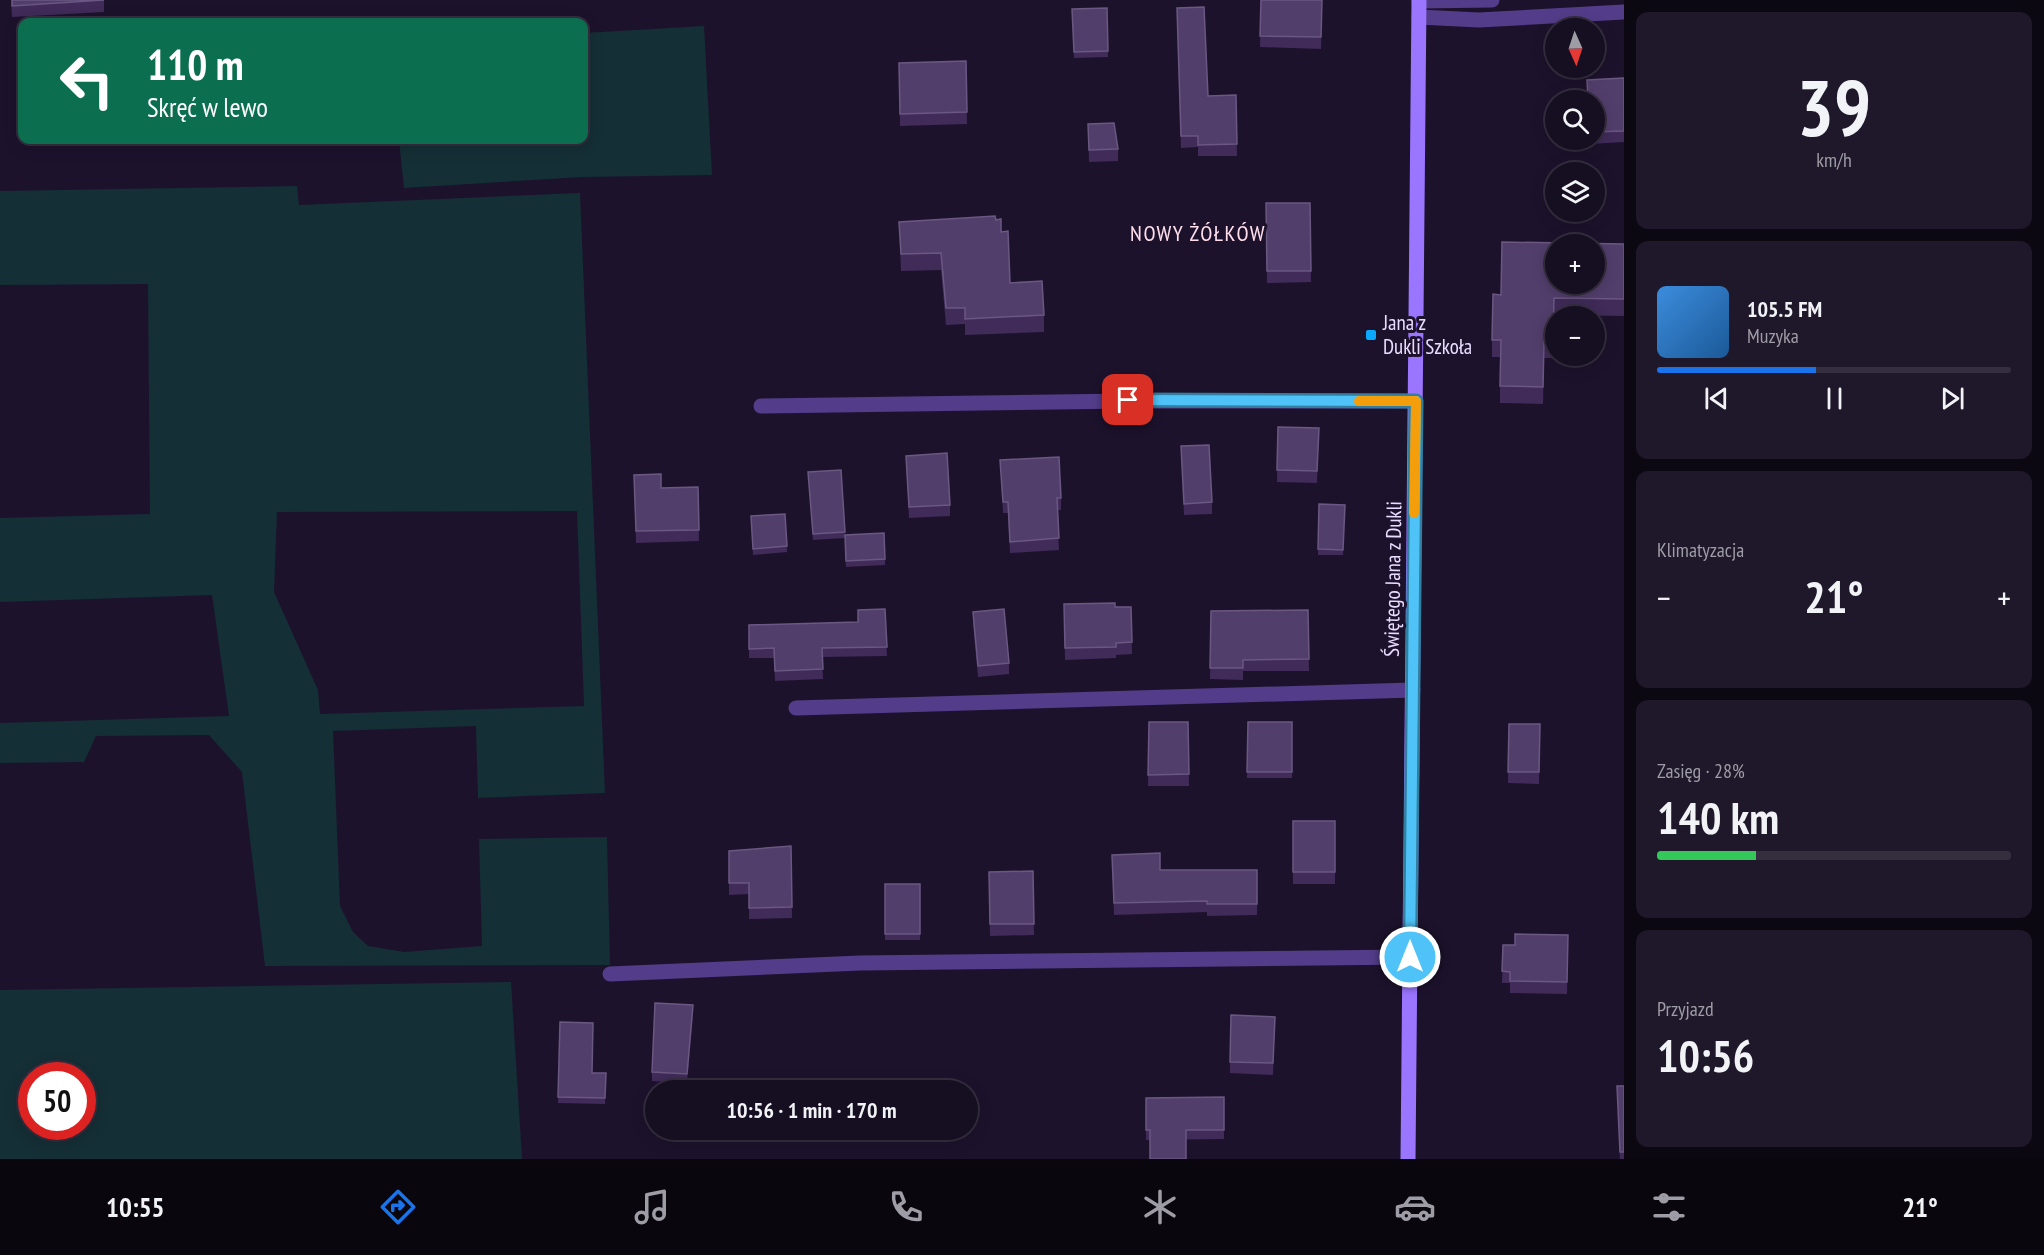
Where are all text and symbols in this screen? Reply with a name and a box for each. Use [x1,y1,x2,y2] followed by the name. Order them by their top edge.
[1545,18,1605,78] north arrow
[1545,18,1605,366] map controls
[147,37,244,92] text: 110 m
[48,42,126,120] icon: left
[1797,57,1871,158] text: 39
[147,90,268,124] text: Skręć w lewo
[1545,90,1605,150] button: search
[1816,147,1852,173] text: km/h
[1545,162,1605,222] button: layers
[1130,219,1266,247] district label: NOWY ŻÓŁKÓW
[1545,234,1605,294] button: +
[1747,295,1822,323] text: 105.5 FM
[1545,306,1605,366] button: −
[1382,309,1472,360] place label: Jana z Dukli Szkoła
[1747,323,1799,349] text: Muzyka
[1364,328,1378,342] marker: Jana z Dukli Szkoła
[1102,374,1153,425] pin
[1700,382,1733,415] icon: previous
[1818,382,1851,415] icon: pause
[1936,382,1969,415] icon: next
[1111,383,1144,416] icon: arrive
[1378,501,1407,657] street label: Świętego Jana z Dukli
[1657,537,1744,563] text: Klimatyzacja
[1804,567,1864,625] text: 21°
[1657,576,1671,619] text: −
[1997,576,2011,619] text: +
[1657,758,1745,784] text: Zasięg · 28%
[1657,788,1779,846] text: 140 km
[1378,925,1442,989] position arrow
[1657,996,1714,1022] text: Przyjazd
[1657,1026,1754,1084] text: 10:56
[18,1062,96,1140] speed limit sign: 50
[726,1096,897,1124] text: 10:56 · 1 min · 170 m
[377,1186,419,1228] icon: directions
[631,1186,673,1228] icon: music
[885,1186,927,1228] icon: phone
[1139,1186,1181,1228] icon: climate
[1394,1186,1436,1228] icon: car
[1648,1186,1690,1228] icon: filters
[106,1190,165,1224] text: 10:55
[1902,1190,1938,1224] text: 21°

